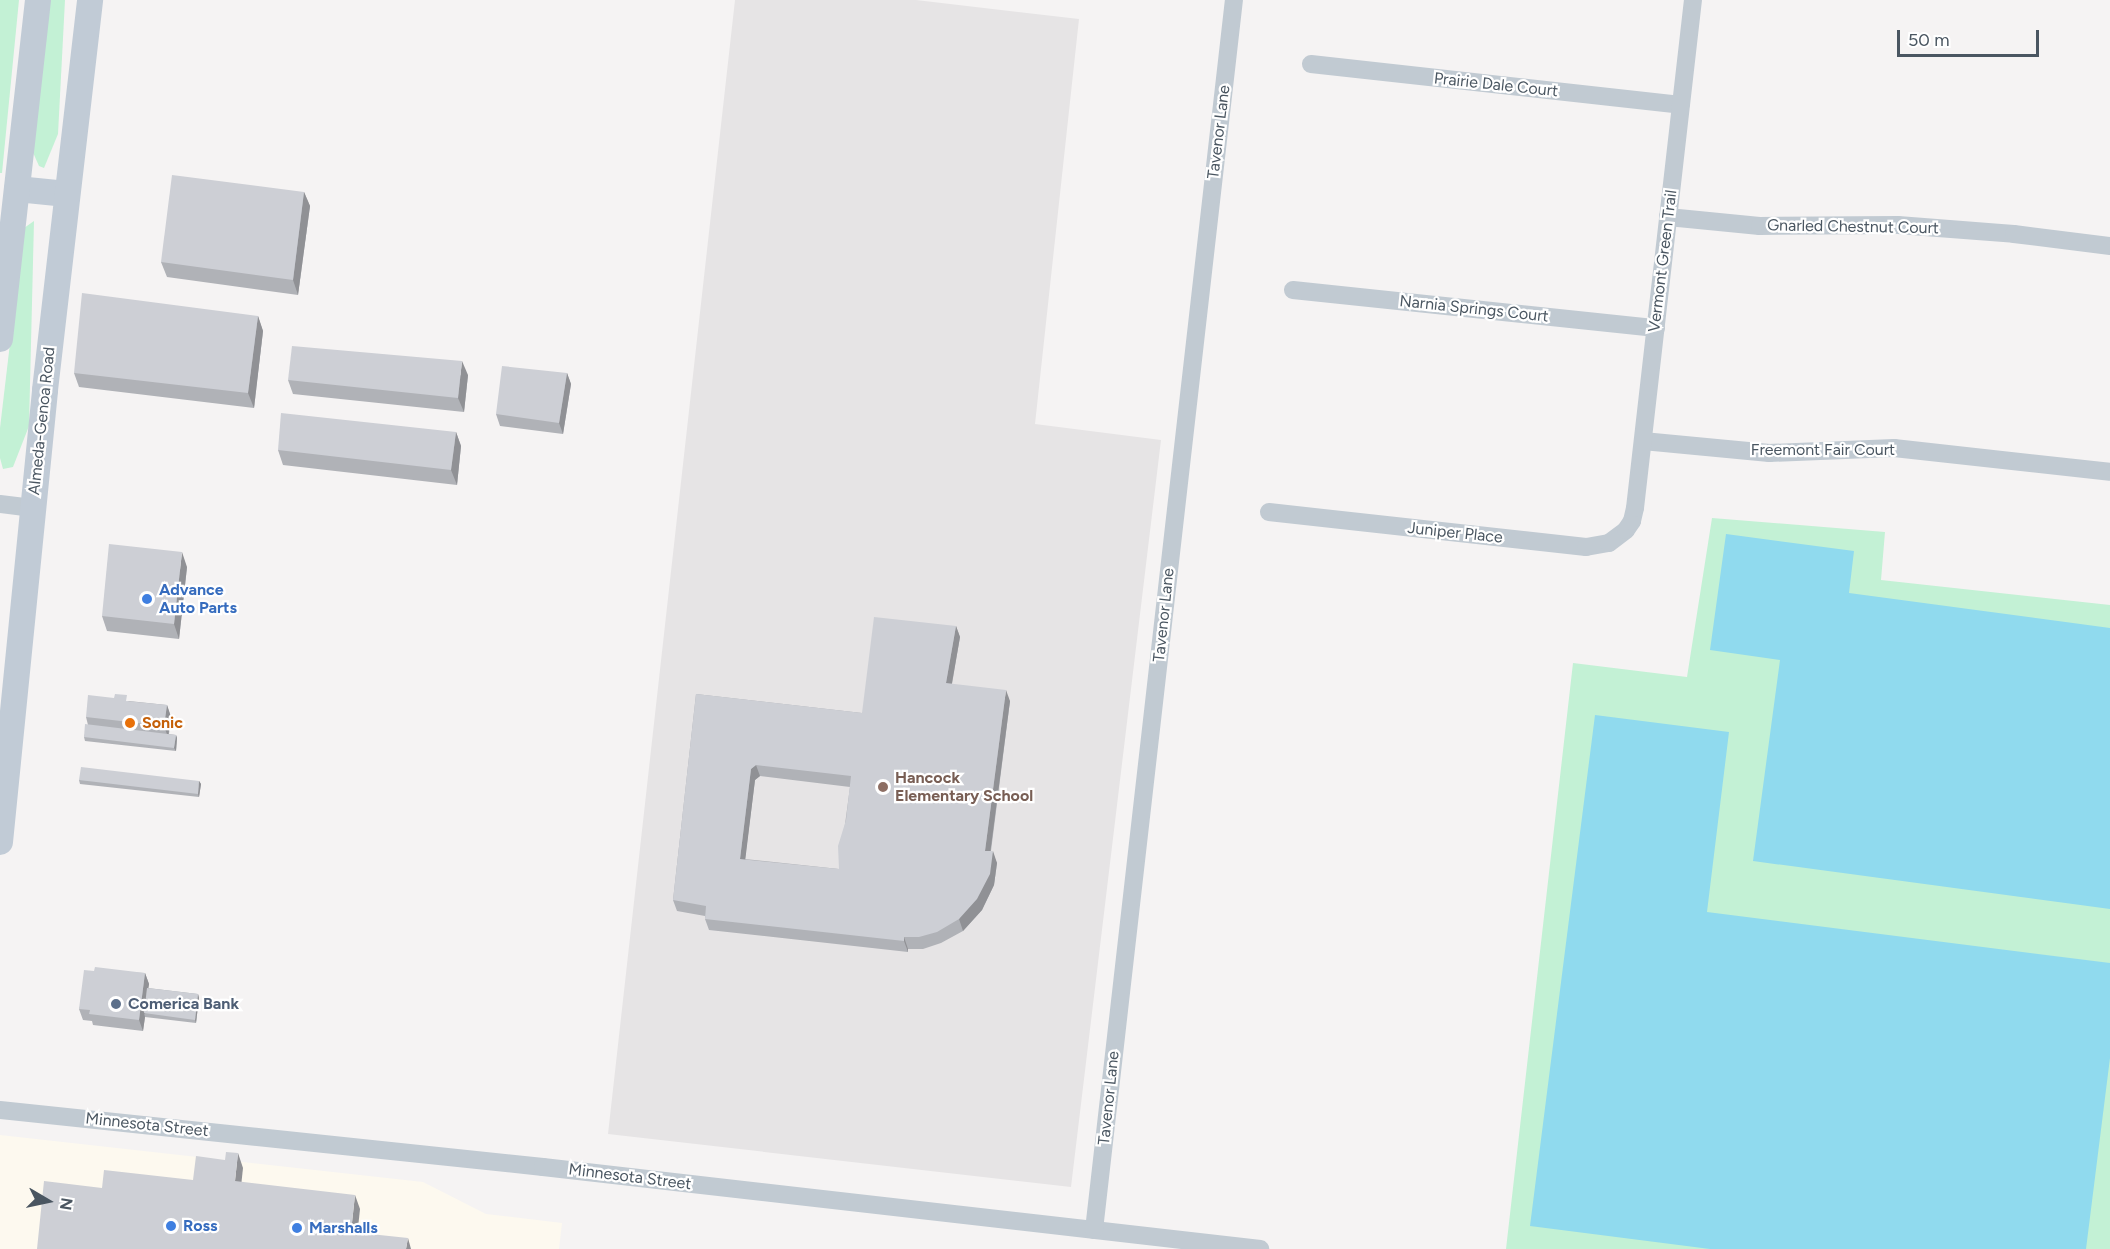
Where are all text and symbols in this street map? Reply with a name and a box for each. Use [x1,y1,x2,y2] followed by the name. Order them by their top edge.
[1900,18,2042,56] scale bar
[1908,29,1950,51] text: 50 m
[1433,69,1559,101] street label: Prairie Dale Court
[1204,84,1234,180] street label: Tavenor Lane
[1645,189,1681,333] street label: Vermont Green Trail
[1767,216,1939,238] street label: Gnarled Chestnut Court
[1398,292,1550,326] street label: Narnia Springs Court
[25,346,59,496] street label: Almeda-Genoa Road
[1751,440,1895,460] street label: Freemont Fair Court
[1406,518,1504,548] street label: Juniper Place
[1150,567,1178,663] street label: Tavenor Lane
[159,580,237,618] place label: Advance Auto Parts
[140,592,154,606] marker: Advance Auto Parts
[142,713,183,733] place label: Sonic
[123,716,137,730] marker: Sonic
[895,768,1033,806] place label: Hancock Elementary School
[876,780,890,794] marker: Hancock Elementary School
[128,994,239,1014] place label: Comerica Bank
[109,997,123,1011] marker: Comerica Bank
[1095,1050,1123,1146] street label: Tavenor Lane
[85,1109,209,1141] street label: Minnesota Street
[568,1160,692,1194] street label: Minnesota Street
[18,1171,78,1231] north arrow
[56,1196,77,1211] text: N
[183,1216,218,1236] place label: Ross
[309,1218,378,1238] place label: Marshalls
[164,1219,178,1233] marker: Ross
[290,1221,304,1235] marker: Marshalls

